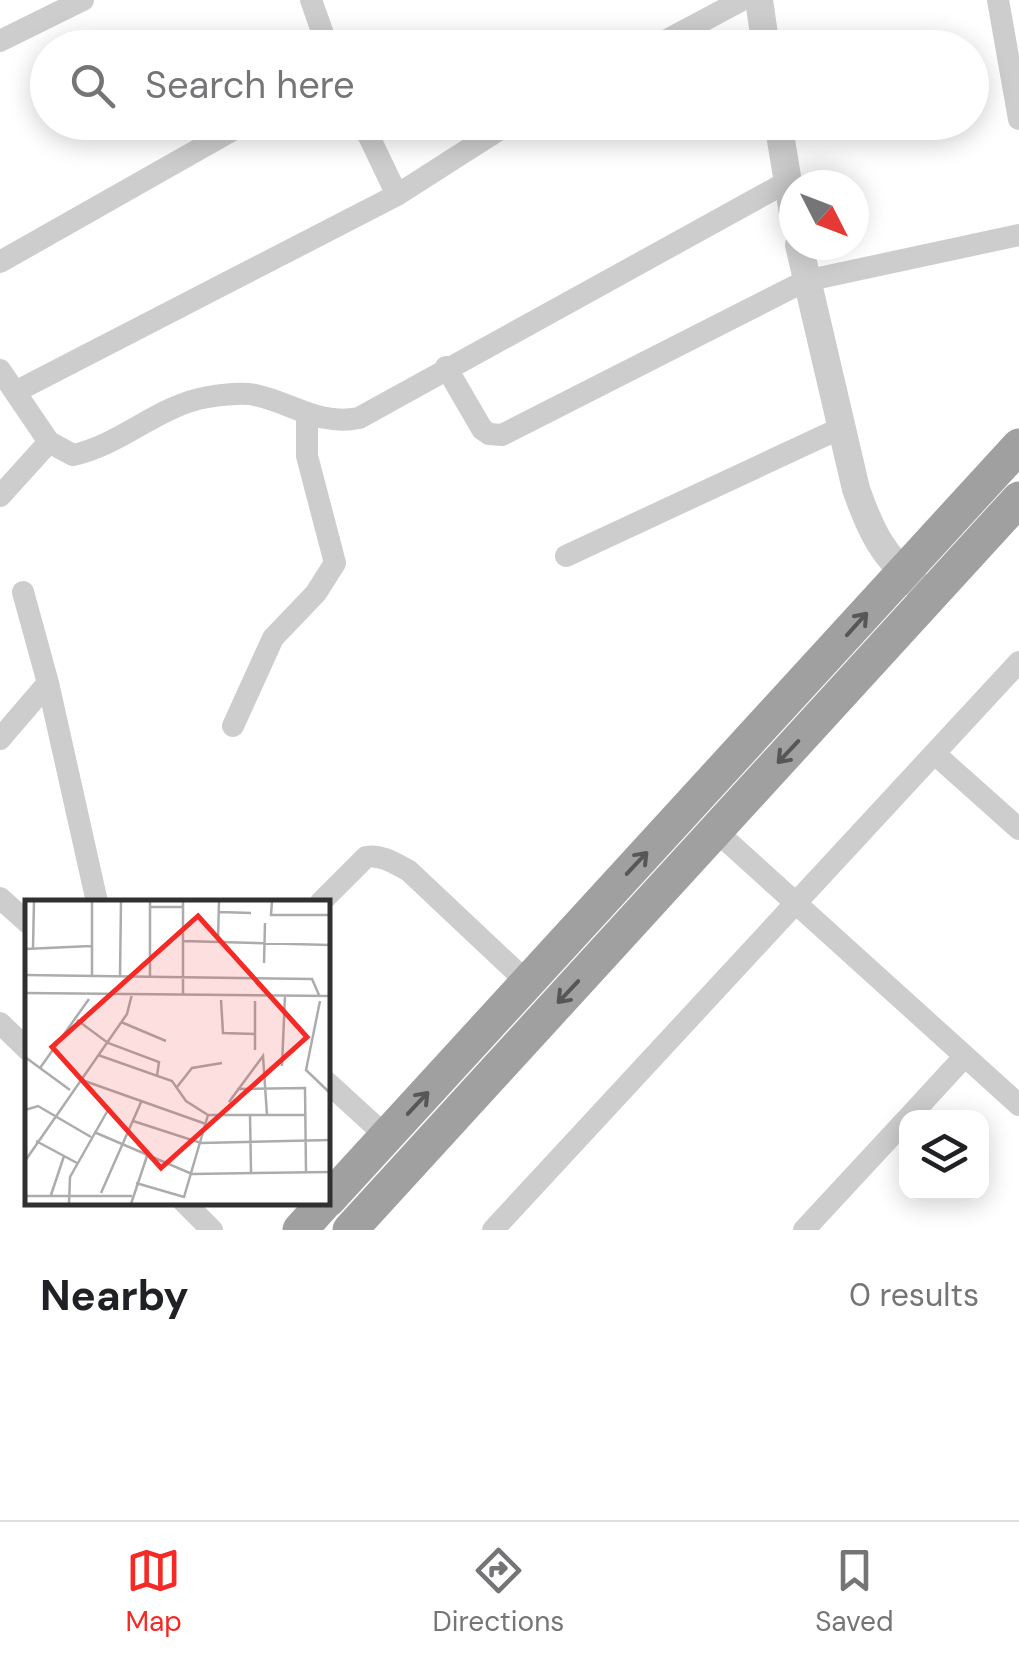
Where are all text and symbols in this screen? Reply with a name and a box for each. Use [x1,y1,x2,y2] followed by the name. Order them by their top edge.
[30,30,989,140] search box
[65,58,120,113] icon: search
[145,60,355,110] text: Search here
[779,170,869,260] north arrow
[845,612,868,637] one-way arrow
[777,739,800,764] one-way arrow
[625,851,649,877] one-way arrow
[25,900,330,1205] inset map
[557,979,580,1004] one-way arrow
[406,1091,429,1116] one-way arrow
[899,1110,989,1200] map controls
[899,1110,989,1200] button: layers
[40,1268,189,1323] text: Nearby
[849,1274,979,1316] text: 0 results
[125,1543,182,1640] tab: Map
[433,1543,564,1640] tab: Directions
[815,1543,894,1640] tab: Saved

